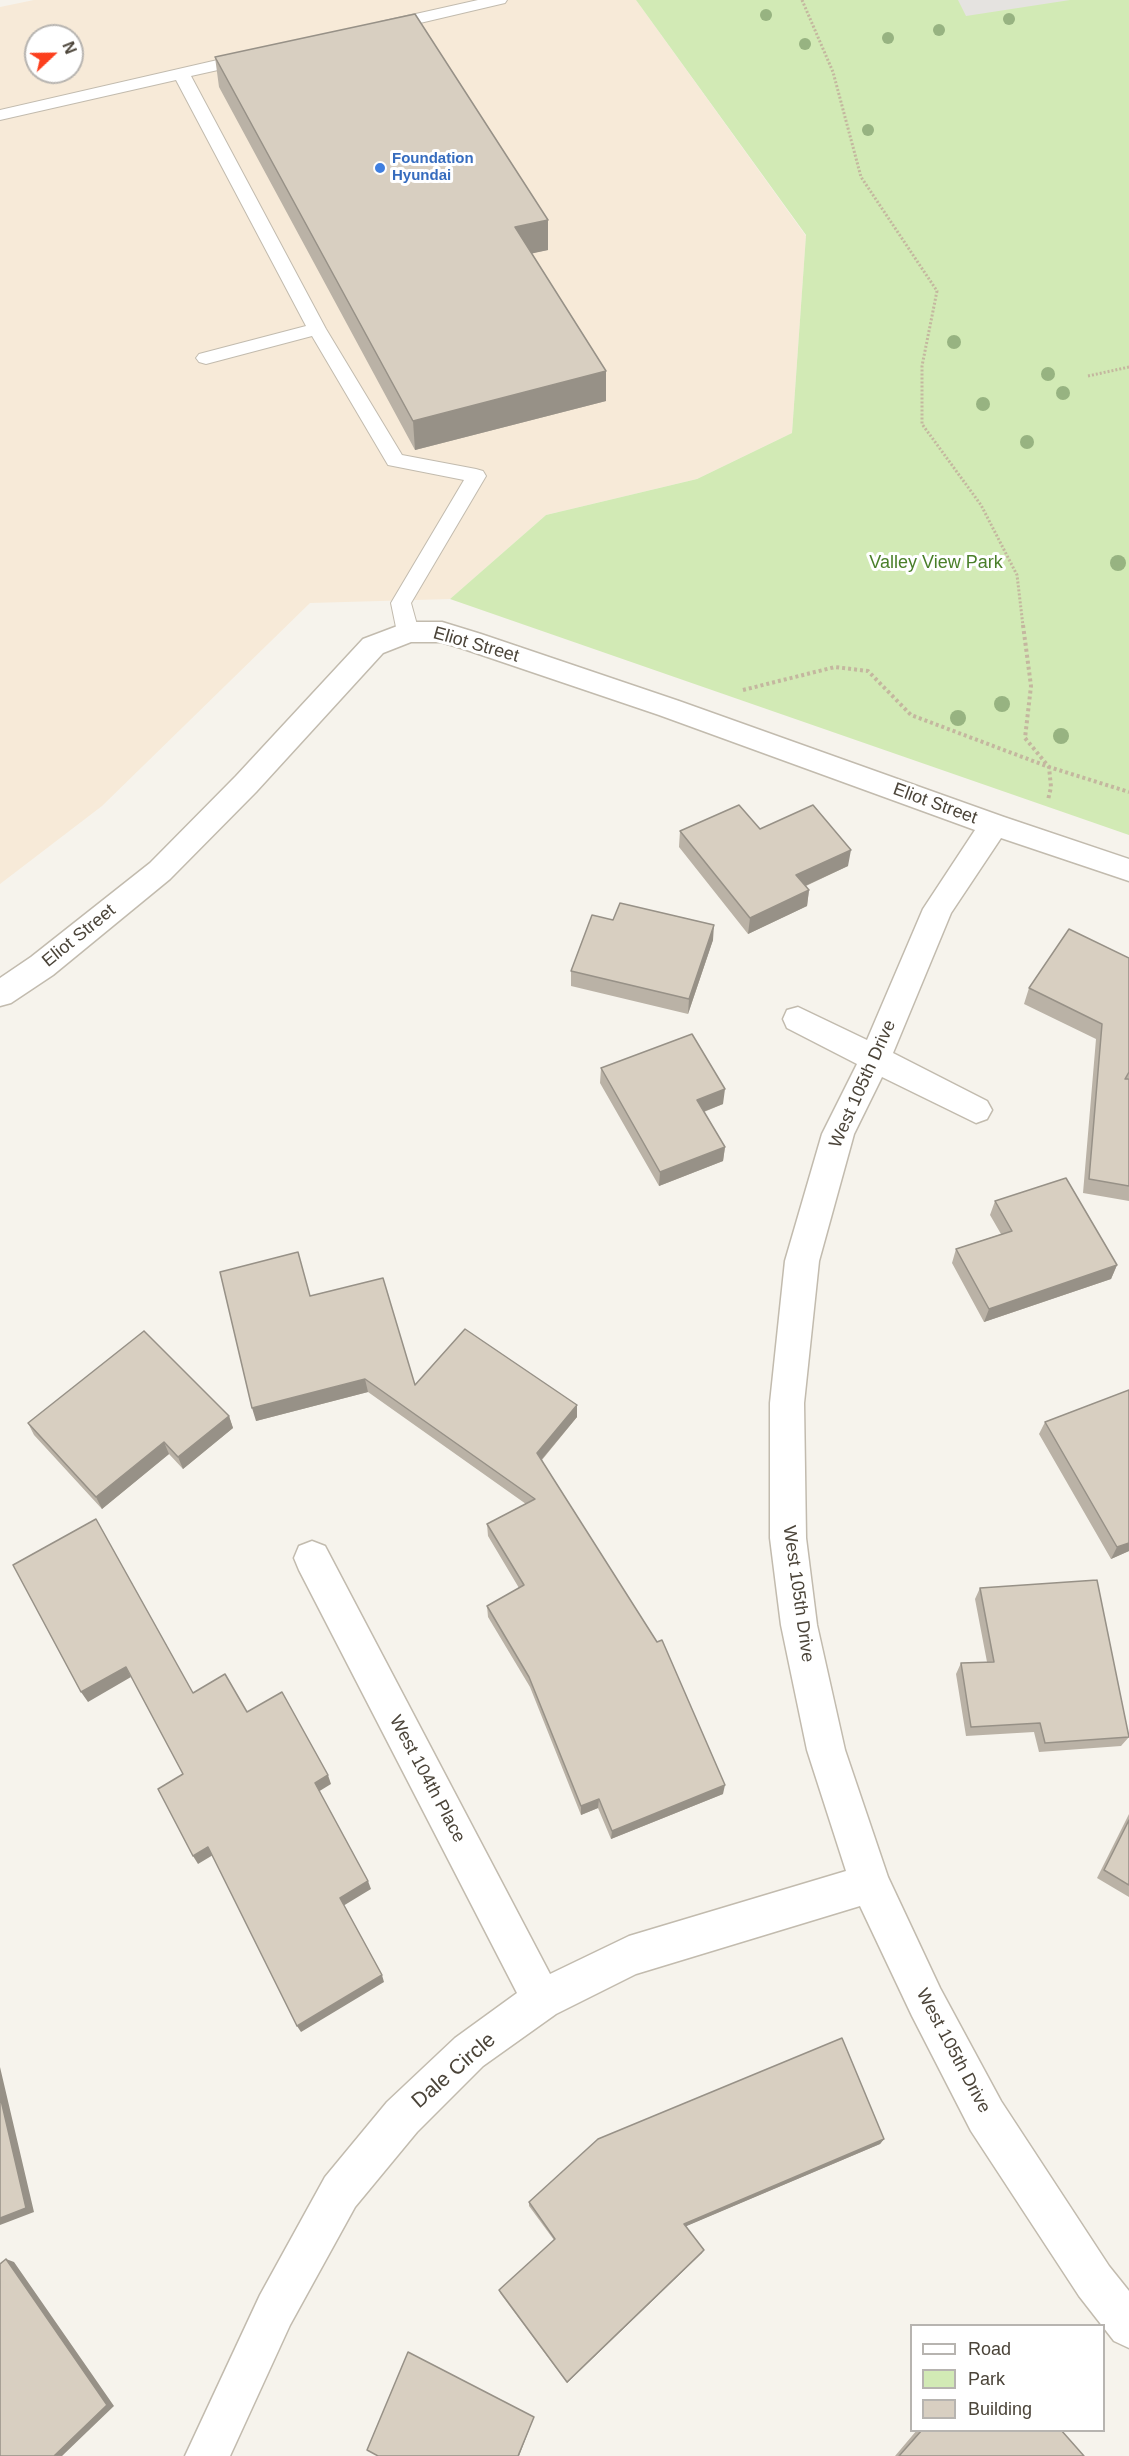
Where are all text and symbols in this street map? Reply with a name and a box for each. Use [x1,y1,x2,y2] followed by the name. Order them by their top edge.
[24,24,84,84] north arrow
[59,39,79,56] text: N
[392,150,474,185] place label: Foundation Hyundai
[373,161,387,175] marker: Foundation Hyundai
[869,552,1003,574] park label: Valley View Park
[431,622,521,668] street label: Eliot Street
[890,779,980,829] street label: Eliot Street
[38,900,120,972] street label: Eliot Street
[825,1017,901,1151] street label: West 105th Drive
[778,1524,818,1664] street label: West 105th Drive
[384,1712,470,1846] street label: West 104th Place
[911,1985,995,2117] street label: West 105th Drive
[407,2028,501,2114] street label: Dale Circle
[910,2324,1105,2432] legend
[968,2339,1011,2359] text: Road
[968,2369,1005,2389] text: Park
[968,2399,1032,2419] text: Building

